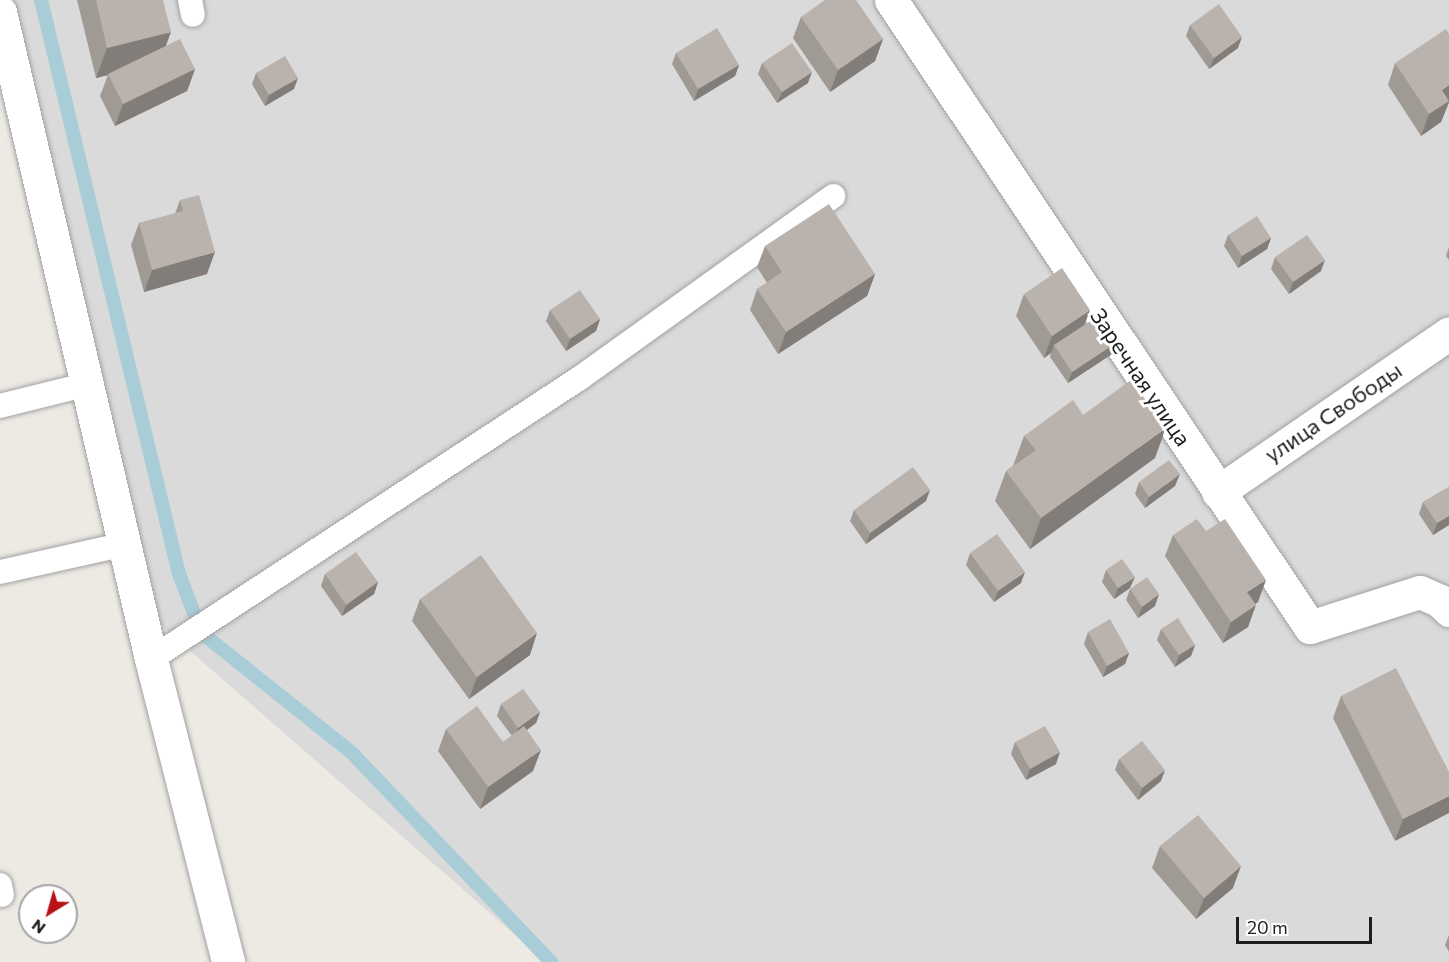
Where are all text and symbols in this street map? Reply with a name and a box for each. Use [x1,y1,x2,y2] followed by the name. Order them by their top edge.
[1085,303,1197,451] street label: Заречная улица
[1260,356,1406,468] street label: улица Свободы
[18,884,78,944] north arrow
[1239,905,1376,943] scale bar
[28,916,49,938] text: N
[1247,916,1288,938] text: 20 m

